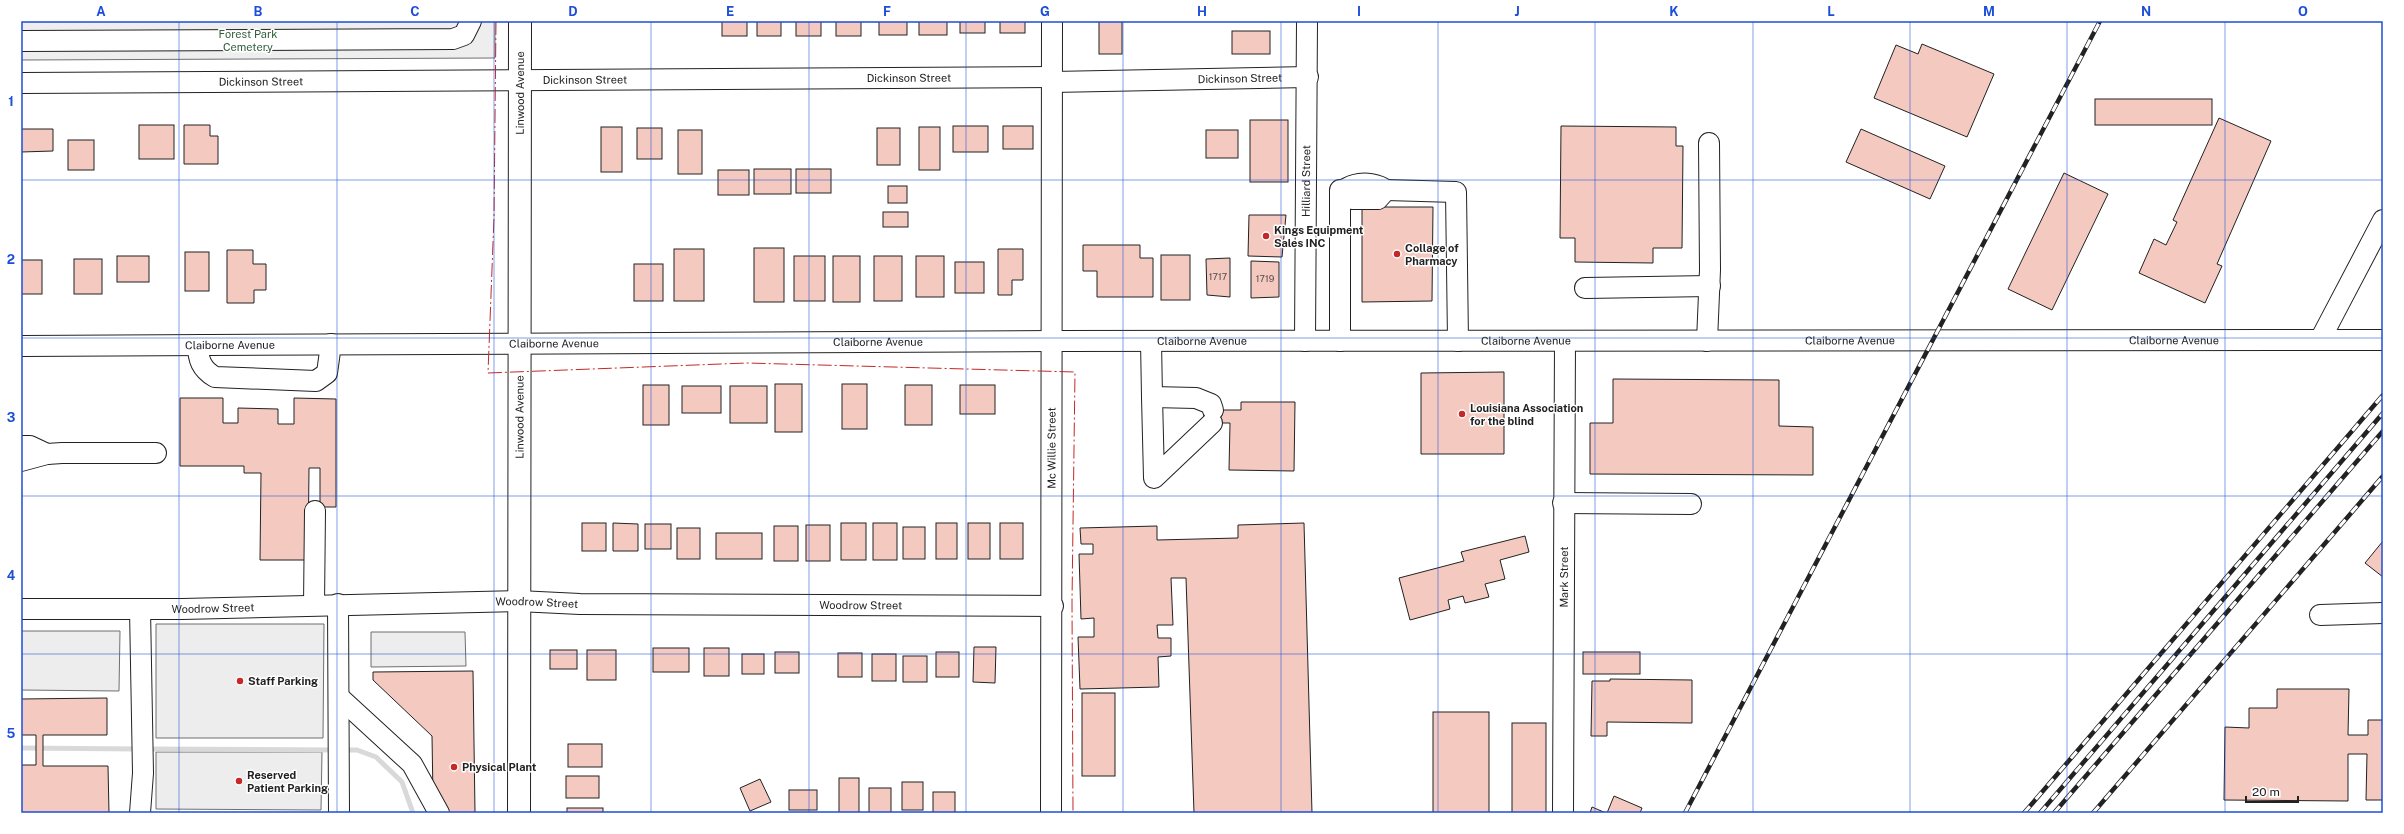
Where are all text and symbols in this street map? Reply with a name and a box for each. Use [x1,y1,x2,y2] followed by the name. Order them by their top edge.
[96,4,106,19] text: A
[254,4,263,19] text: B
[410,4,420,19] text: C
[568,4,578,19] text: D
[726,4,734,19] text: E
[883,4,891,19] text: F
[1040,4,1050,19] text: G
[1197,4,1207,19] text: H
[1357,4,1361,19] text: I
[1514,4,1520,19] text: J
[1669,4,1679,19] text: K
[1827,4,1835,19] text: L
[1983,4,1995,19] text: M
[2141,4,2151,19] text: N
[2298,4,2308,19] text: O
[219,28,277,53] park label: Forest Park Cemetery
[514,51,526,135] street label: Linwood Avenue
[867,72,951,84] street label: Dickinson Street
[1198,72,1282,85] street label: Dickinson Street
[543,73,627,86] street label: Dickinson Street
[219,75,303,88] street label: Dickinson Street
[8,94,14,109] text: 1
[1300,145,1312,217] street label: Hilliard Street
[1274,224,1364,249] place label: Kings Equipment Sales INC
[1261,231,1271,241] marker: Kings Equipment Sales INC
[1405,242,1459,267] place label: Collage of Pharmacy
[1392,249,1402,259] marker: Collage of Pharmacy
[7,252,15,267] text: 2
[1209,271,1227,282] house number: 1717
[1256,273,1275,284] house number: 1719
[1805,334,1895,346] street label: Claiborne Avenue
[2129,334,2219,346] street label: Claiborne Avenue
[1157,335,1247,347] street label: Claiborne Avenue
[1481,335,1571,347] street label: Claiborne Avenue
[833,336,923,348] street label: Claiborne Avenue
[509,337,599,350] street label: Claiborne Avenue
[185,339,275,351] street label: Claiborne Avenue
[513,375,526,459] street label: Linwood Avenue
[1470,402,1583,427] place label: Louisiana Association for the blind
[1045,407,1058,489] street label: Mc Willie Street
[1457,409,1467,419] marker: Louisiana Association for the blind
[7,410,16,425] text: 3
[1558,546,1570,608] street label: Mark Street
[7,568,16,583] text: 4
[495,595,579,610] street label: Woodrow Street
[819,599,902,611] street label: Woodrow Street
[172,601,255,615] street label: Woodrow Street
[248,675,318,687] place label: Staff Parking
[235,676,245,686] marker: Staff Parking
[7,726,16,741] text: 5
[462,761,537,773] place label: Physical Plant
[449,762,459,772] marker: Physical Plant
[247,769,328,794] place label: Reserved Patient Parking
[234,776,244,786] marker: Reserved Patient Parking
[2246,778,2298,804] scale bar
[2252,785,2280,799] text: 20 m

